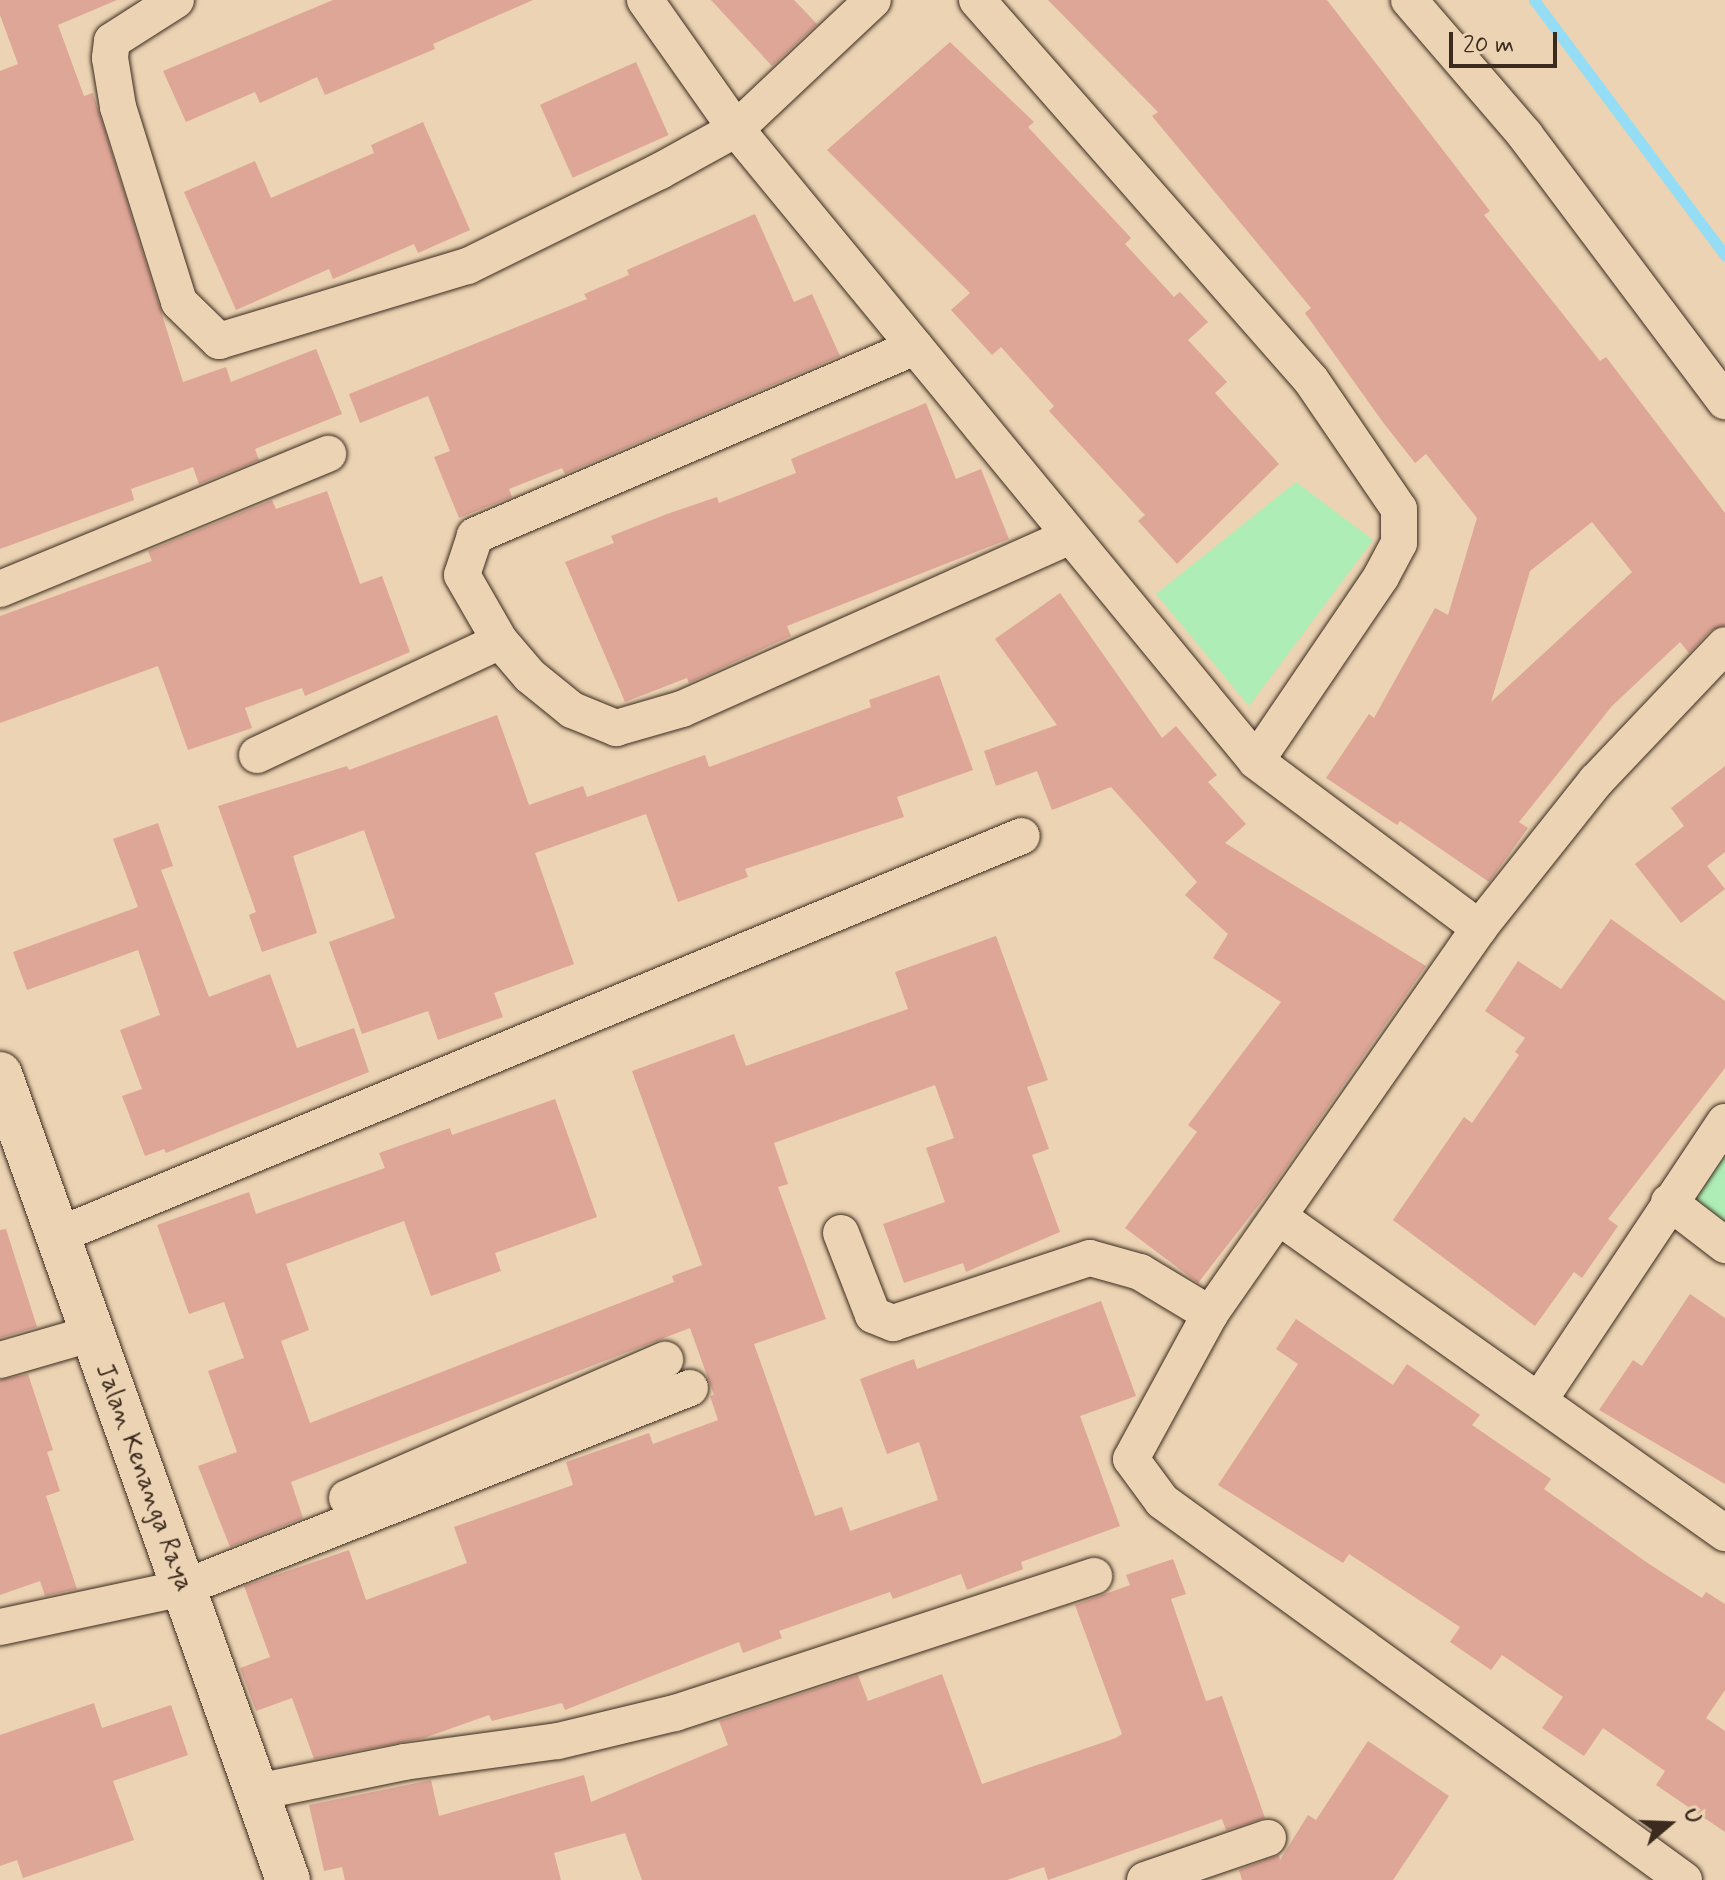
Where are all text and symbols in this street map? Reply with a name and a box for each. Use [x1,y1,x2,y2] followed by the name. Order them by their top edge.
[1453,16,1561,66] scale bar
[1463,30,1514,61] text: 20 m
[87,1359,199,1597] street label: Jalan Kenanga Raya
[1629,1784,1709,1864] north arrow
[1676,1805,1707,1828] text: U

